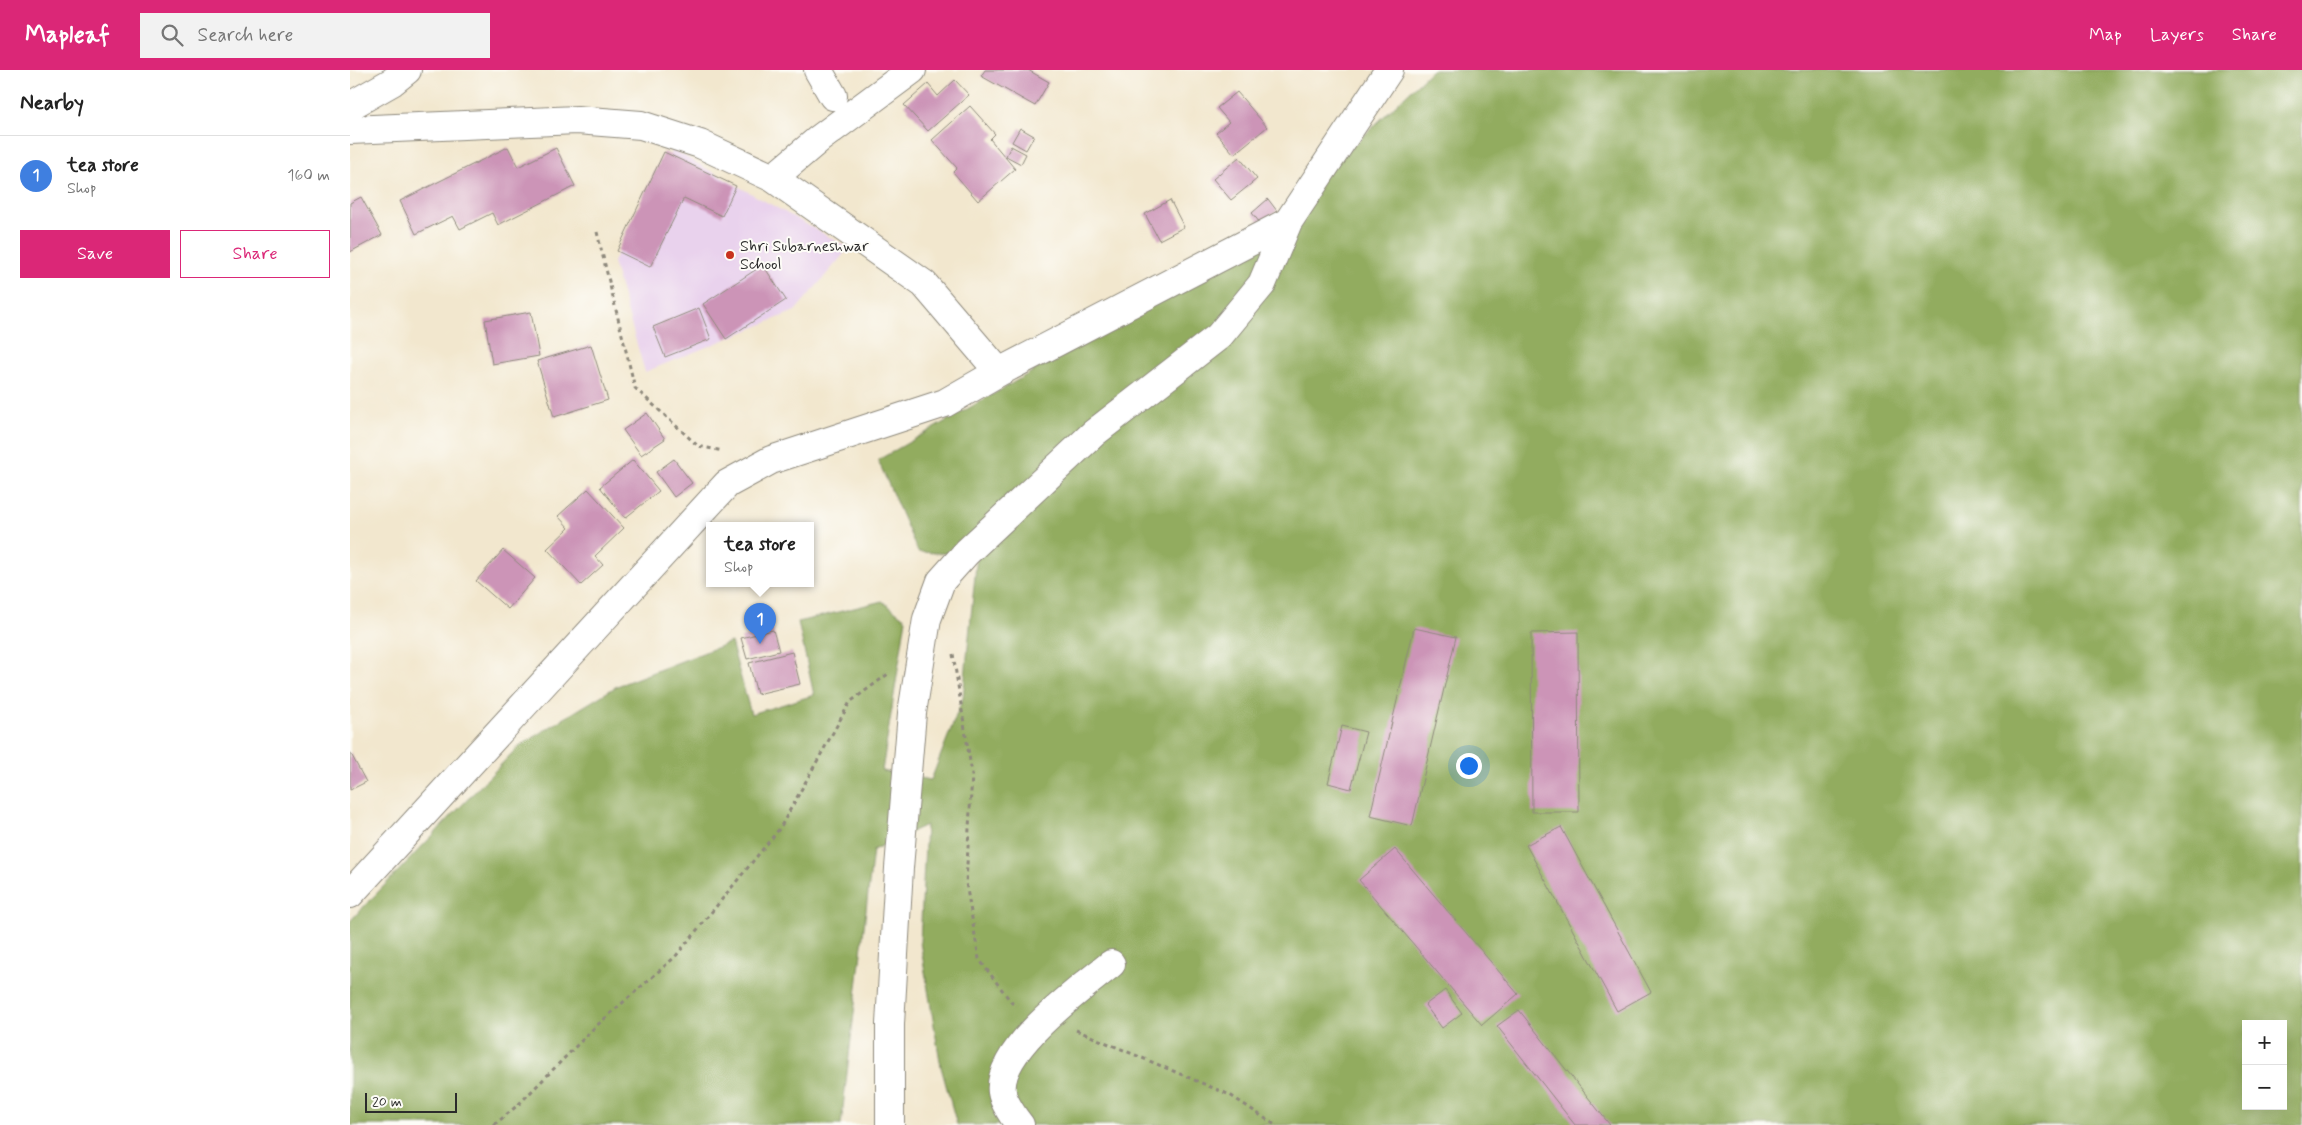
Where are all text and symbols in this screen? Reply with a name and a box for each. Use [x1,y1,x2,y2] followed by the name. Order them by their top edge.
[140,13,490,58] search box
[25,20,110,51] text: Mapleaf
[158,21,186,49] icon: search
[198,23,293,48] text: Search here
[2089,23,2122,47] text: Map
[2150,23,2204,47] text: Layers
[2232,23,2277,47] text: Share
[20,89,84,117] text: Nearby
[67,153,139,178] text: tea store
[32,165,40,186] text: 1
[287,165,330,186] text: 160 m
[67,178,96,199] text: Shop
[20,230,170,278] button: Save
[180,230,330,278] button: Share
[740,236,869,275] place label: Shri Subarneshwar School
[724,249,736,261] marker: Shri Subarneshwar School
[706,522,814,587] popup
[724,532,796,557] text: tea store
[724,557,753,578] text: Shop
[744,603,776,644] pin: 1
[1456,753,1482,779] your location
[2242,1020,2287,1110] map controls
[2242,1020,2287,1065] button: +
[2242,1065,2287,1110] button: −
[365,1090,458,1113] scale bar
[372,1093,402,1111] text: 20 m

